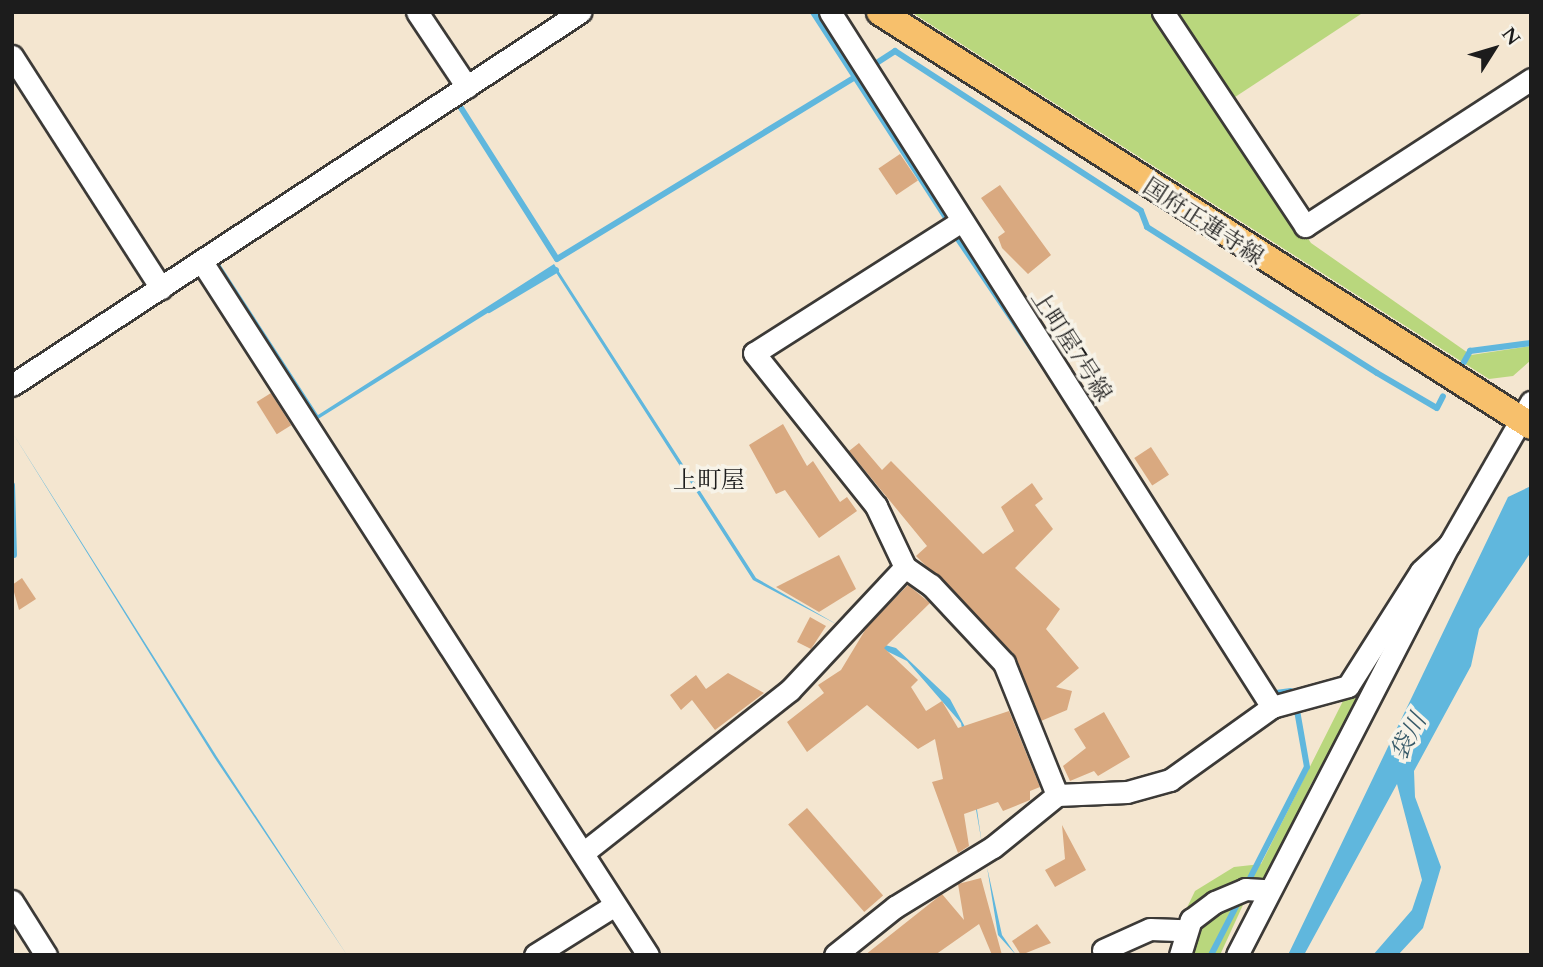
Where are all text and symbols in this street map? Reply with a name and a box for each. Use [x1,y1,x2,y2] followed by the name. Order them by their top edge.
[1459,14,1529,84] north arrow
[1495,22,1526,51] text: N
[1138,173,1268,271] street label: 国府正蓮寺線
[1025,285,1117,407] street label: 上町屋7号線
[673,467,745,495] district label: 上町屋
[1385,709,1433,765] water label: 袋川

